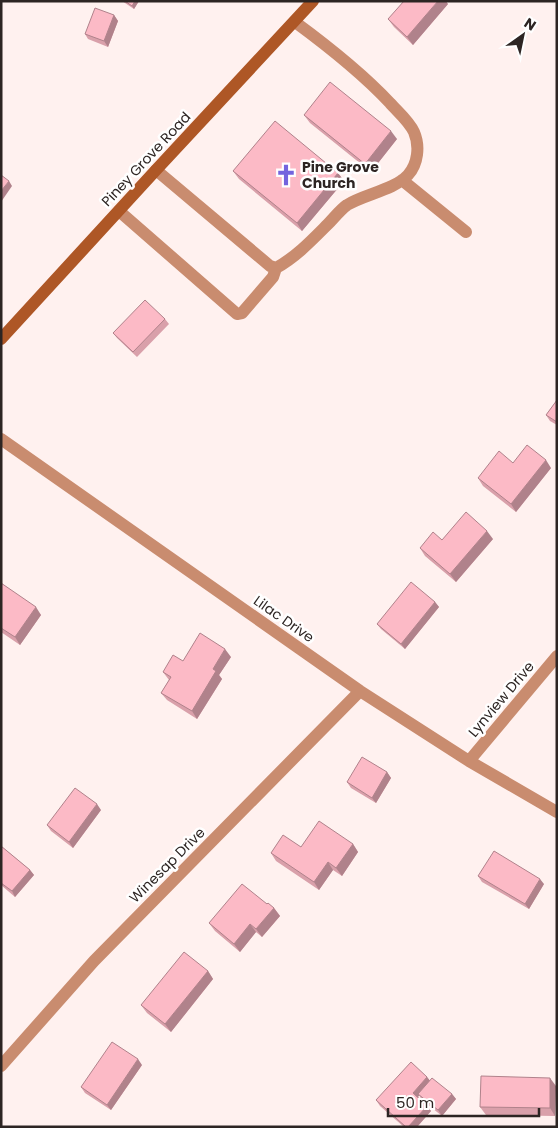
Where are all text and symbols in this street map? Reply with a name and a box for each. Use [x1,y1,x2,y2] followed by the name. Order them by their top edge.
[498,10,548,60] north arrow
[520,13,540,35] text: N
[97,107,195,211] street label: Piney Grove Road
[302,157,379,193] place label: Pine Grove Church
[273,162,299,188] church icon: Pine Grove Church
[250,591,319,647] street label: Lilac Drive
[463,657,539,741] street label: Lynview Drive
[125,822,210,907] street label: Winesap Drive
[388,1086,539,1118] scale bar
[396,1092,434,1113] text: 50 m

